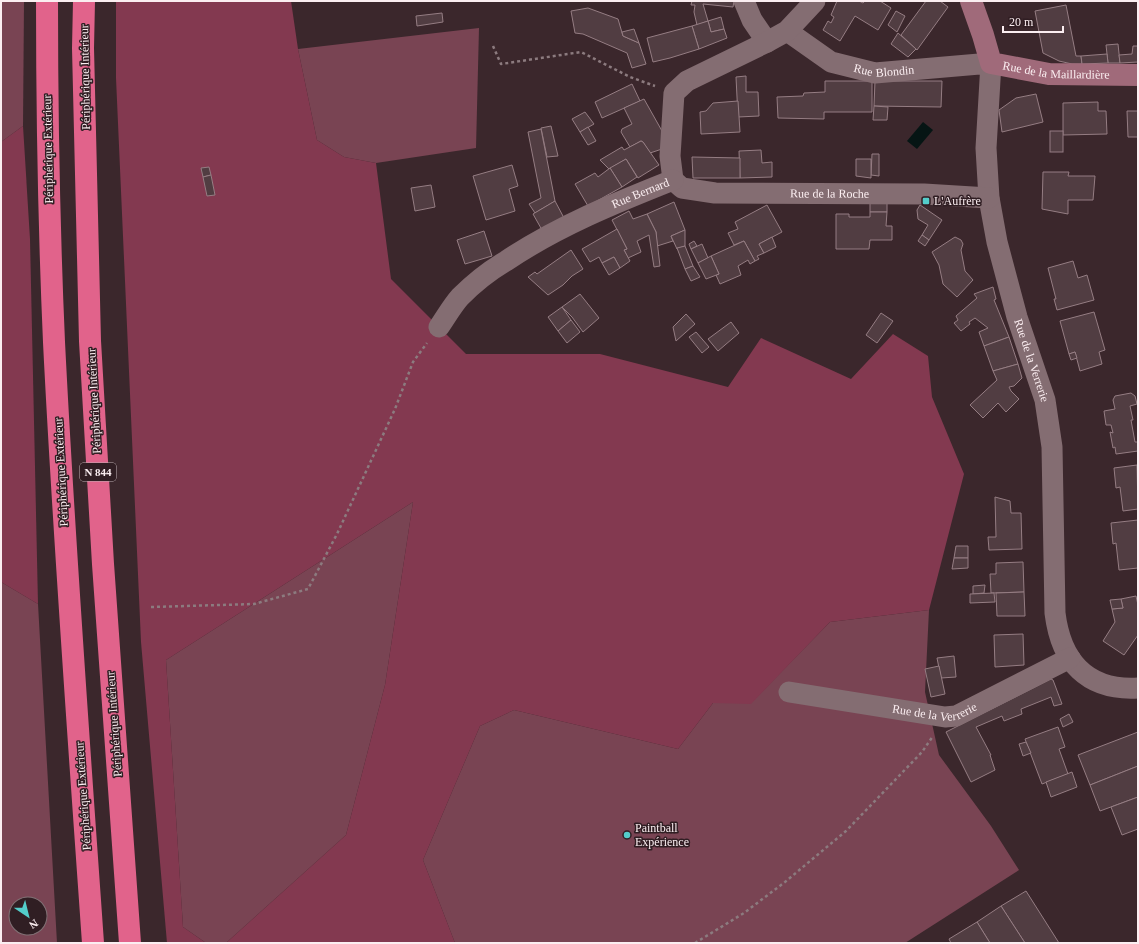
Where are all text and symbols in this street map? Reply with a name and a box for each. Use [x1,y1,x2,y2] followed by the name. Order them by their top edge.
[1003,8,1063,34] scale bar
[1009,15,1034,29] text: 20 m
[77,24,93,130] street label: Périphérique Intérieur
[1001,58,1110,82] street label: Rue de la Maillardière
[852,61,915,80] street label: Rue Blondin
[40,94,56,204] street label: Périphérique Extérieur
[609,175,671,211] street label: Rue Bernard
[790,186,869,201] street label: Rue de la Roche
[934,194,981,208] place label: L'Aufrère
[921,196,931,206] marker: L'Aufrère
[1011,317,1052,404] street label: Rue de la Verrerie
[84,348,104,454] street label: Périphérique Intérieur
[51,417,71,527] street label: Périphérique Extérieur
[80,463,116,481] road number: N 844
[103,671,125,777] street label: Périphérique Intérieur
[891,700,979,725] street label: Rue de la Verrerie
[72,741,94,851] street label: Périphérique Extérieur
[635,821,689,849] place label: Paintball Expérience
[622,830,632,840] marker: Paintball Expérience
[8,896,48,936] north arrow
[27,917,40,931] text: N

